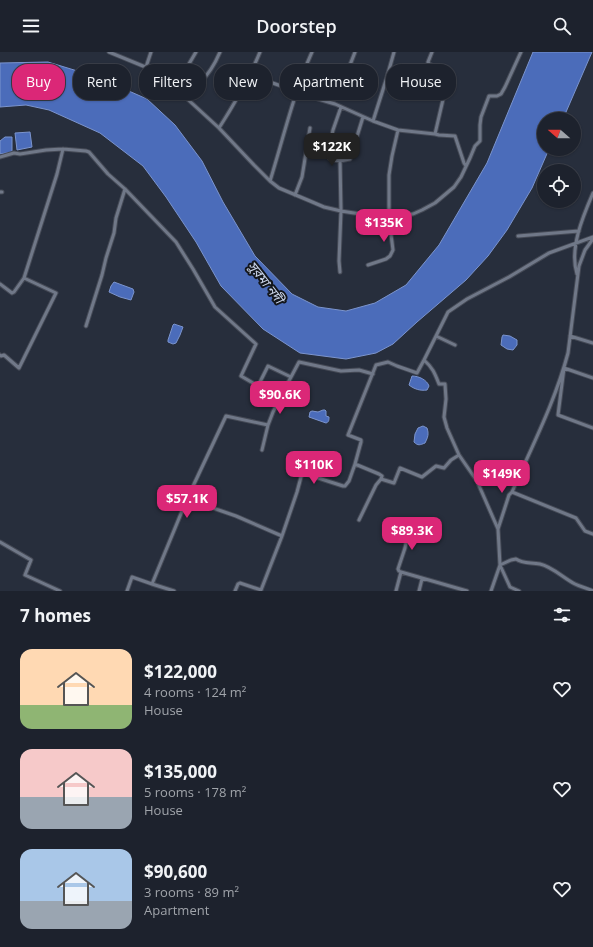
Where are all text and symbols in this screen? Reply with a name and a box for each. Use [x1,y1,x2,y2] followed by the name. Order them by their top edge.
[256,14,337,38] text: Doorstep
[20,15,42,37] icon: menu
[551,15,573,37] icon: search
[12,64,65,100] chip: Buy
[73,64,131,100] chip: Rent
[139,64,206,100] chip: Filters
[214,64,272,100] chip: New
[280,64,378,100] chip: Apartment
[386,64,456,100] chip: House
[537,112,581,156] north arrow
[537,112,581,208] map controls
[304,133,360,167] pin: $122K
[313,137,351,155] text: $122K
[537,164,581,208] button: locate
[356,209,412,243] pin: $135K
[365,213,403,231] text: $135K
[244,257,290,309] water label: সুরমা নদী
[247,381,313,415] pin: $90.6K
[259,385,301,403] text: $90.6K
[286,451,342,485] pin: $110K
[295,455,333,473] text: $110K
[474,460,530,494] pin: $149K
[483,464,521,482] text: $149K
[154,485,220,519] pin: $57.1K
[166,489,208,507] text: $57.1K
[379,517,445,551] pin: $89.3K
[391,521,433,539] text: $89.3K
[20,604,91,627] text: 7 homes
[551,604,573,626] icon: filters
[144,660,217,683] text: $122,000
[52,665,100,713] icon: home
[551,678,573,700] icon: heart
[144,683,246,701] text: 4 rooms · 124 m²
[144,701,183,719] text: House
[144,760,217,783] text: $135,000
[52,765,100,813] icon: home
[551,778,573,800] icon: heart
[144,783,246,801] text: 5 rooms · 178 m²
[144,801,183,819] text: House
[144,860,207,883] text: $90,600
[52,865,100,913] icon: home
[551,878,573,900] icon: heart
[144,883,239,901] text: 3 rooms · 89 m²
[144,901,209,919] text: Apartment

